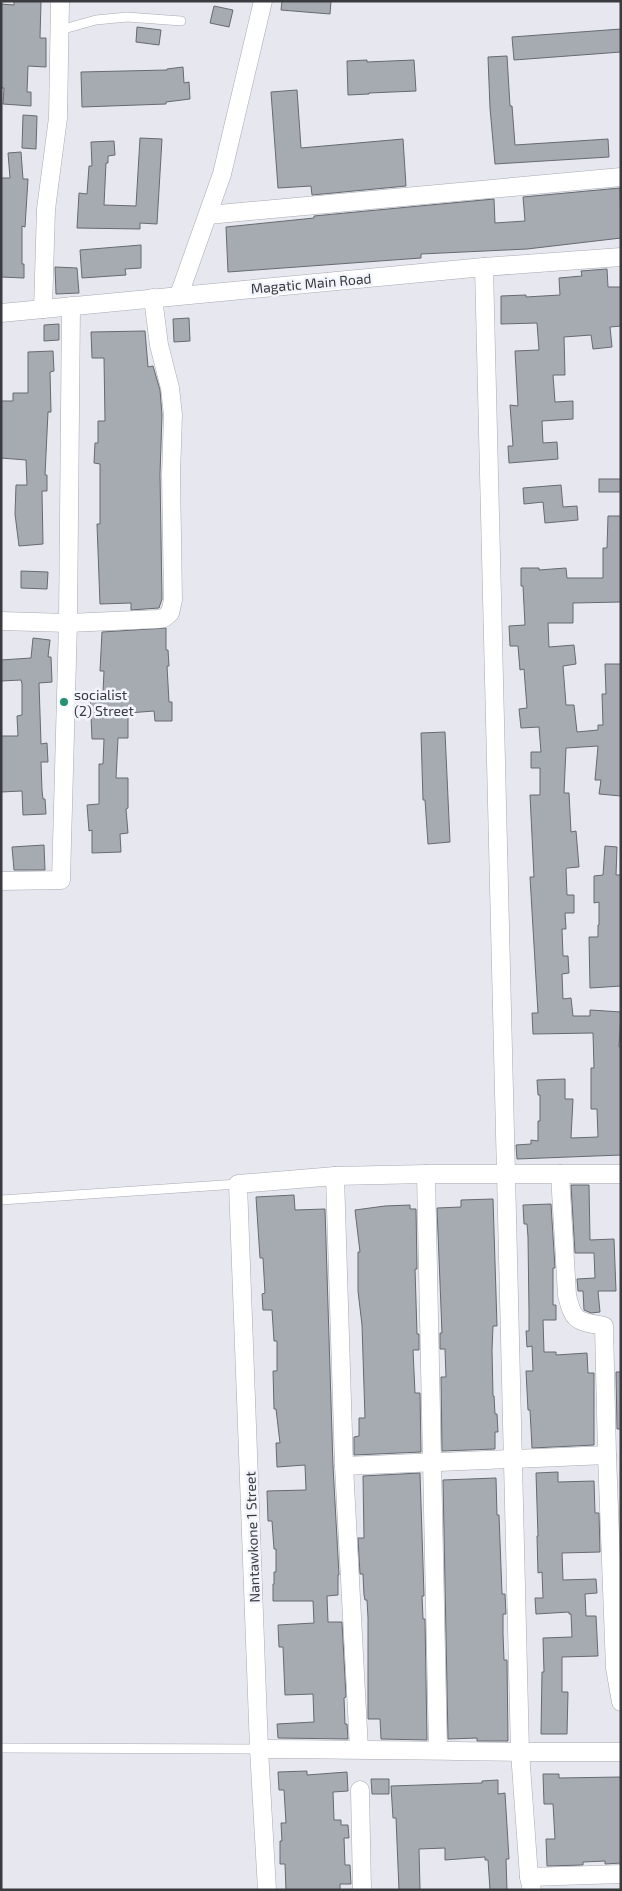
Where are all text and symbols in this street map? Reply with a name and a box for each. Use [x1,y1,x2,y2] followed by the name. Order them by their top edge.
[250,269,372,297] street label: Magatic Main Road
[74,686,134,719] place label: socialist (2) Street
[58,696,70,708] marker: socialist (2) Street
[241,1471,263,1603] street label: Nantawkone 1 Street

